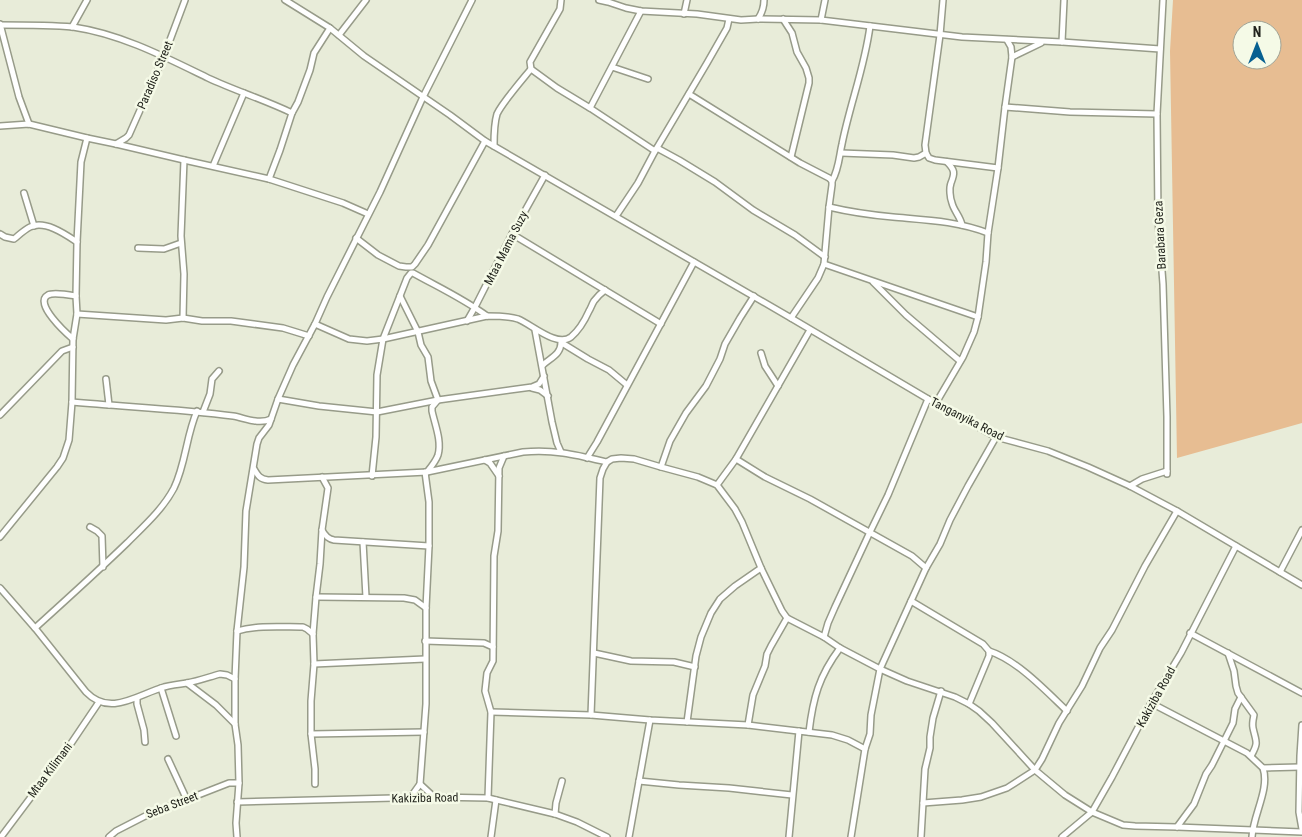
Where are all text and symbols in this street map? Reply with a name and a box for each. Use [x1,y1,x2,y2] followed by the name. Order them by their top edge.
[1232,20,1282,70] north arrow
[1253,24,1261,40] text: N
[134,38,176,111] street label: Paradiso Street
[1151,200,1169,270] street label: Barabara Geza
[481,209,531,287] street label: Mtaa Mama Suzy
[928,395,1006,444] street label: Tanganyika Road
[1134,664,1178,730] street label: Kakiziba Road
[25,740,75,800] street label: Mtaa Kilimani
[144,789,200,821] street label: Seba Street
[391,790,459,806] street label: Kakiziba Road

